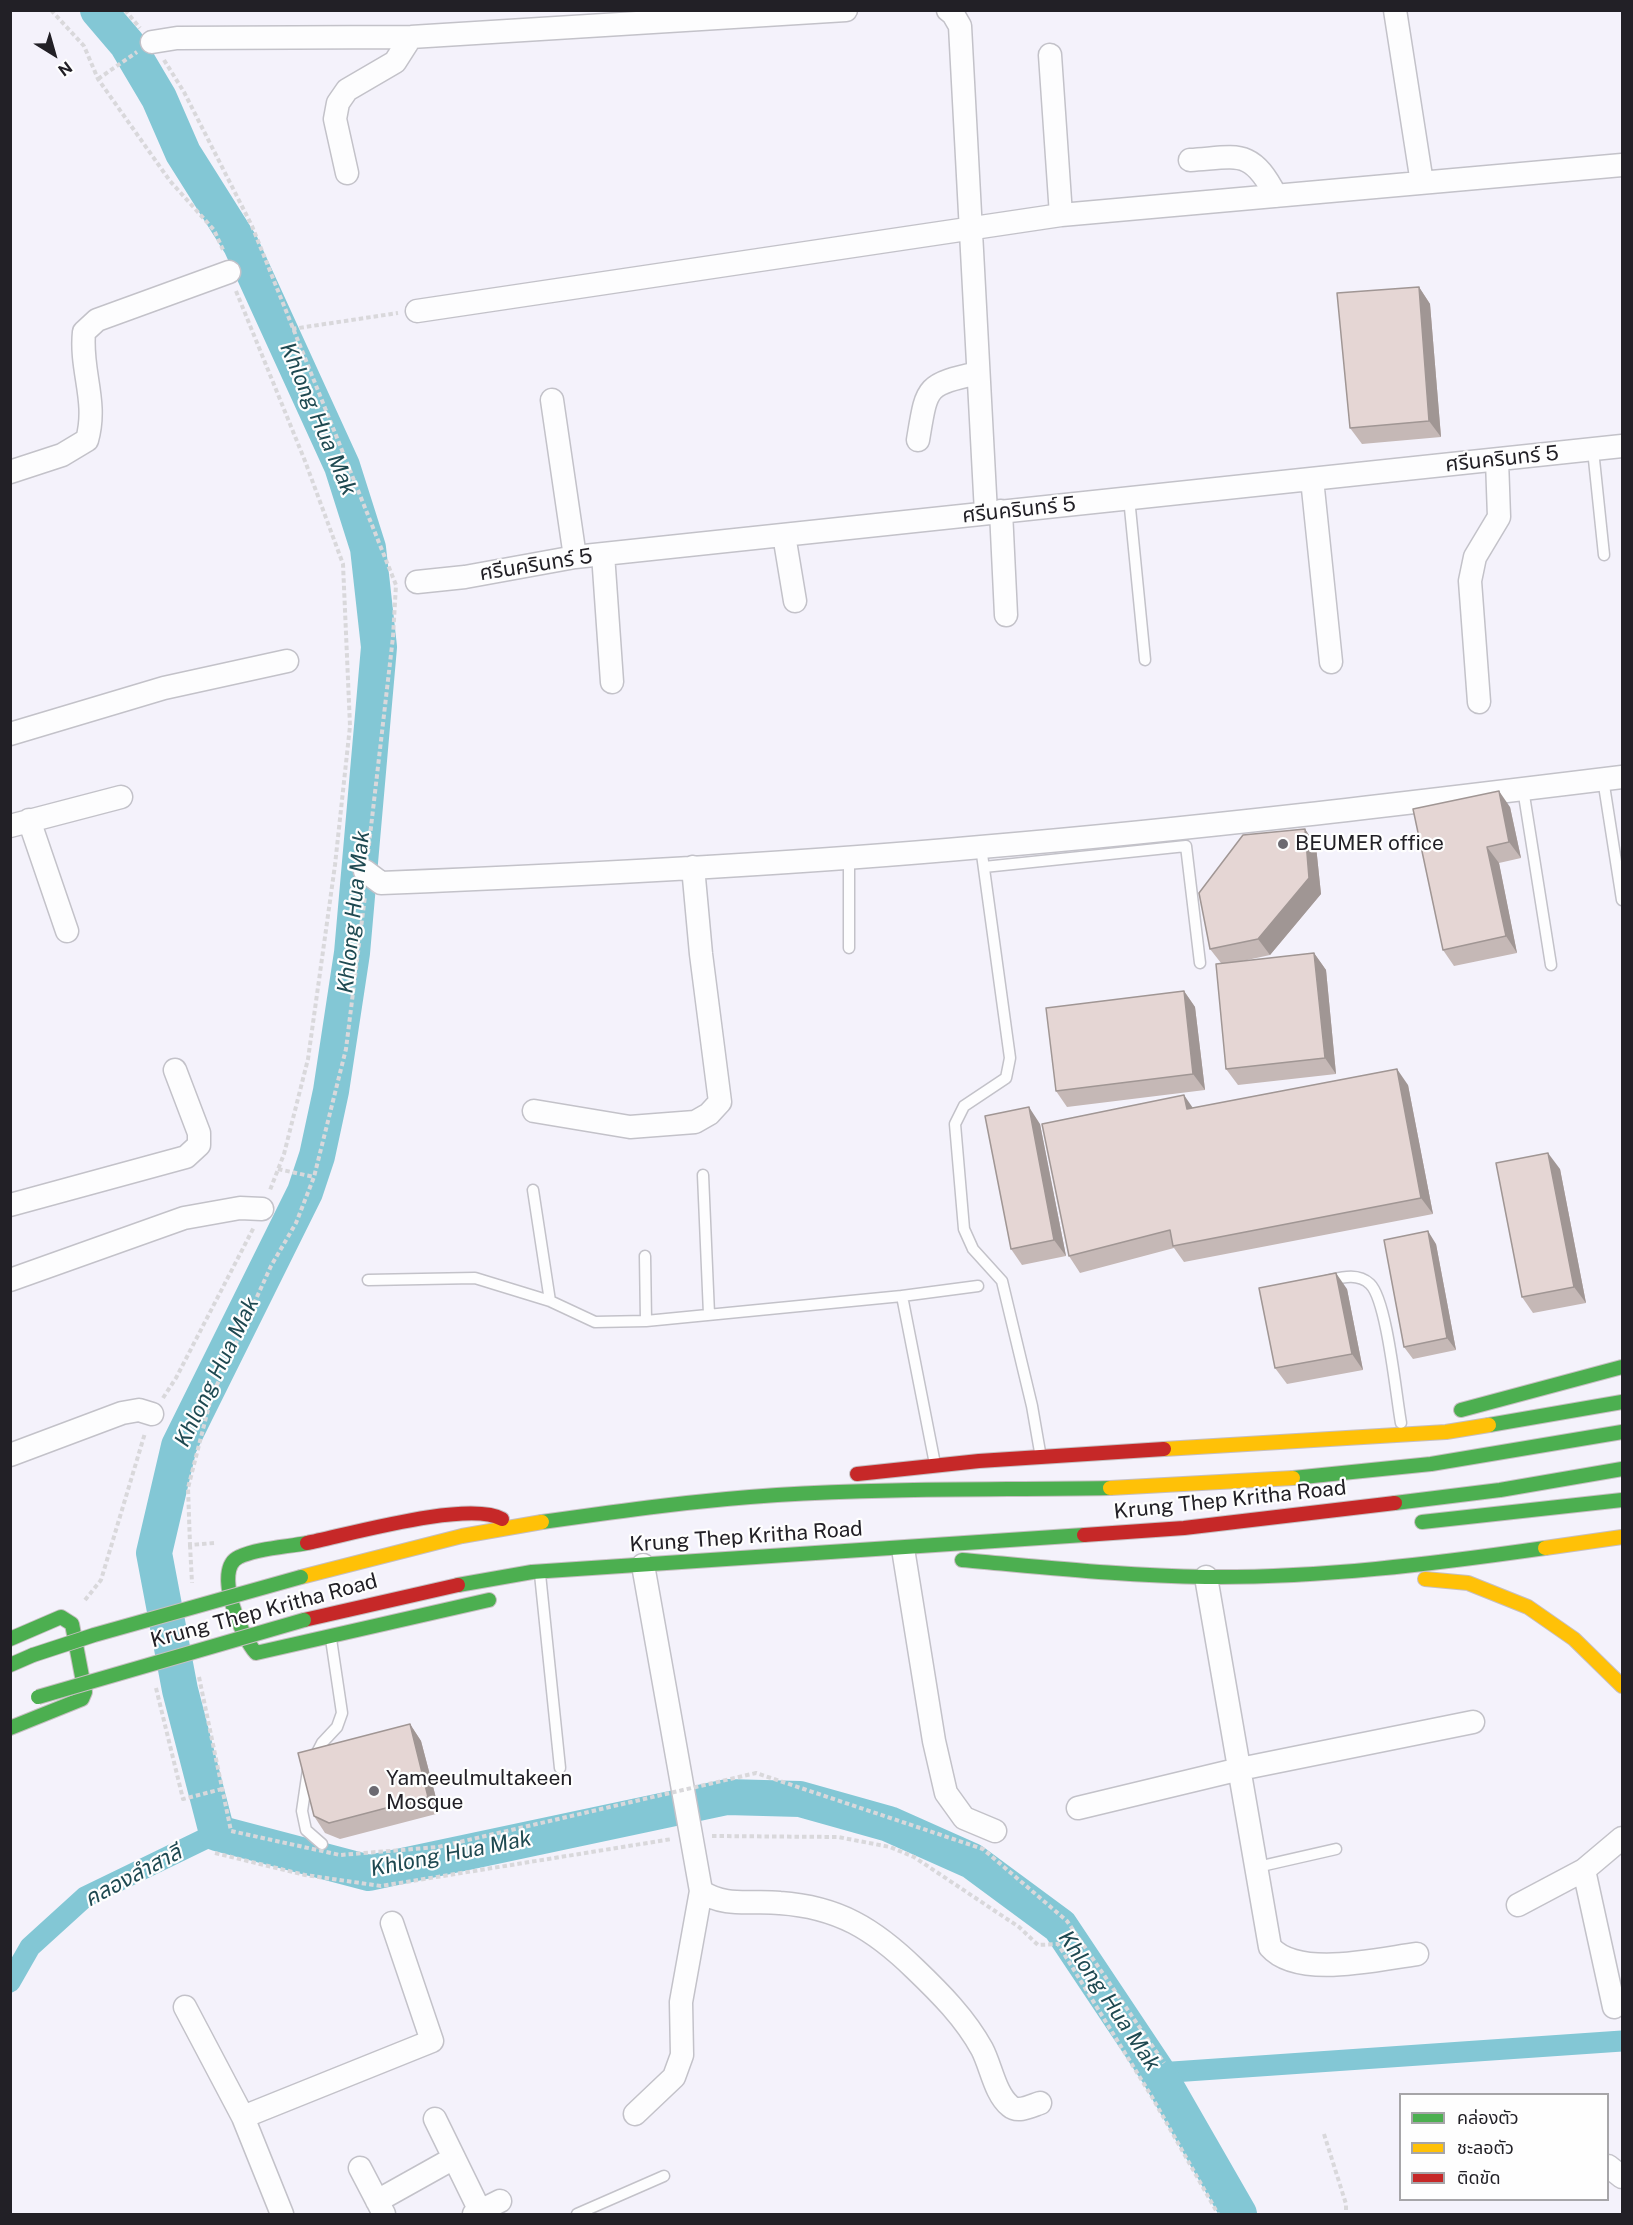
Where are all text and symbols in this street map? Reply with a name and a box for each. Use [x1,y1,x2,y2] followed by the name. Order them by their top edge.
[24,24,84,84] north arrow
[54,57,76,80] text: N
[274,339,362,499] water label: Khlong Hua Mak
[1444,441,1560,477] street label: ศรีนครินทร์ 5
[961,492,1077,528] street label: ศรีนครินทร์ 5
[478,544,594,586] street label: ศรีนครินทร์ 5
[332,829,376,995] water label: Khlong Hua Mak
[1295,831,1444,857] place label: BEUMER office
[1276,837,1290,851] marker: BEUMER office
[169,1293,265,1451] water label: Khlong Hua Mak
[1112,1475,1348,1525] street label: Krung Thep Kritha Road
[629,1516,863,1558] street label: Krung Thep Kritha Road
[148,1569,380,1653] street label: Krung Thep Kritha Road
[386,1766,572,1816] place label: Yameeulmultakeen Mosque
[367,1784,381,1798] marker: Yameeulmultakeen Mosque
[368,1825,534,1883] water label: Khlong Hua Mak
[80,1839,186,1913] water label: คลองลำสาลี
[1052,1926,1166,2076] water label: Khlong Hua Mak
[1399,2093,1609,2201] legend
[1457,2107,1519,2128] text: คล่องตัว
[1457,2137,1514,2158] text: ชะลอตัว
[1457,2167,1500,2188] text: ติดขัด

